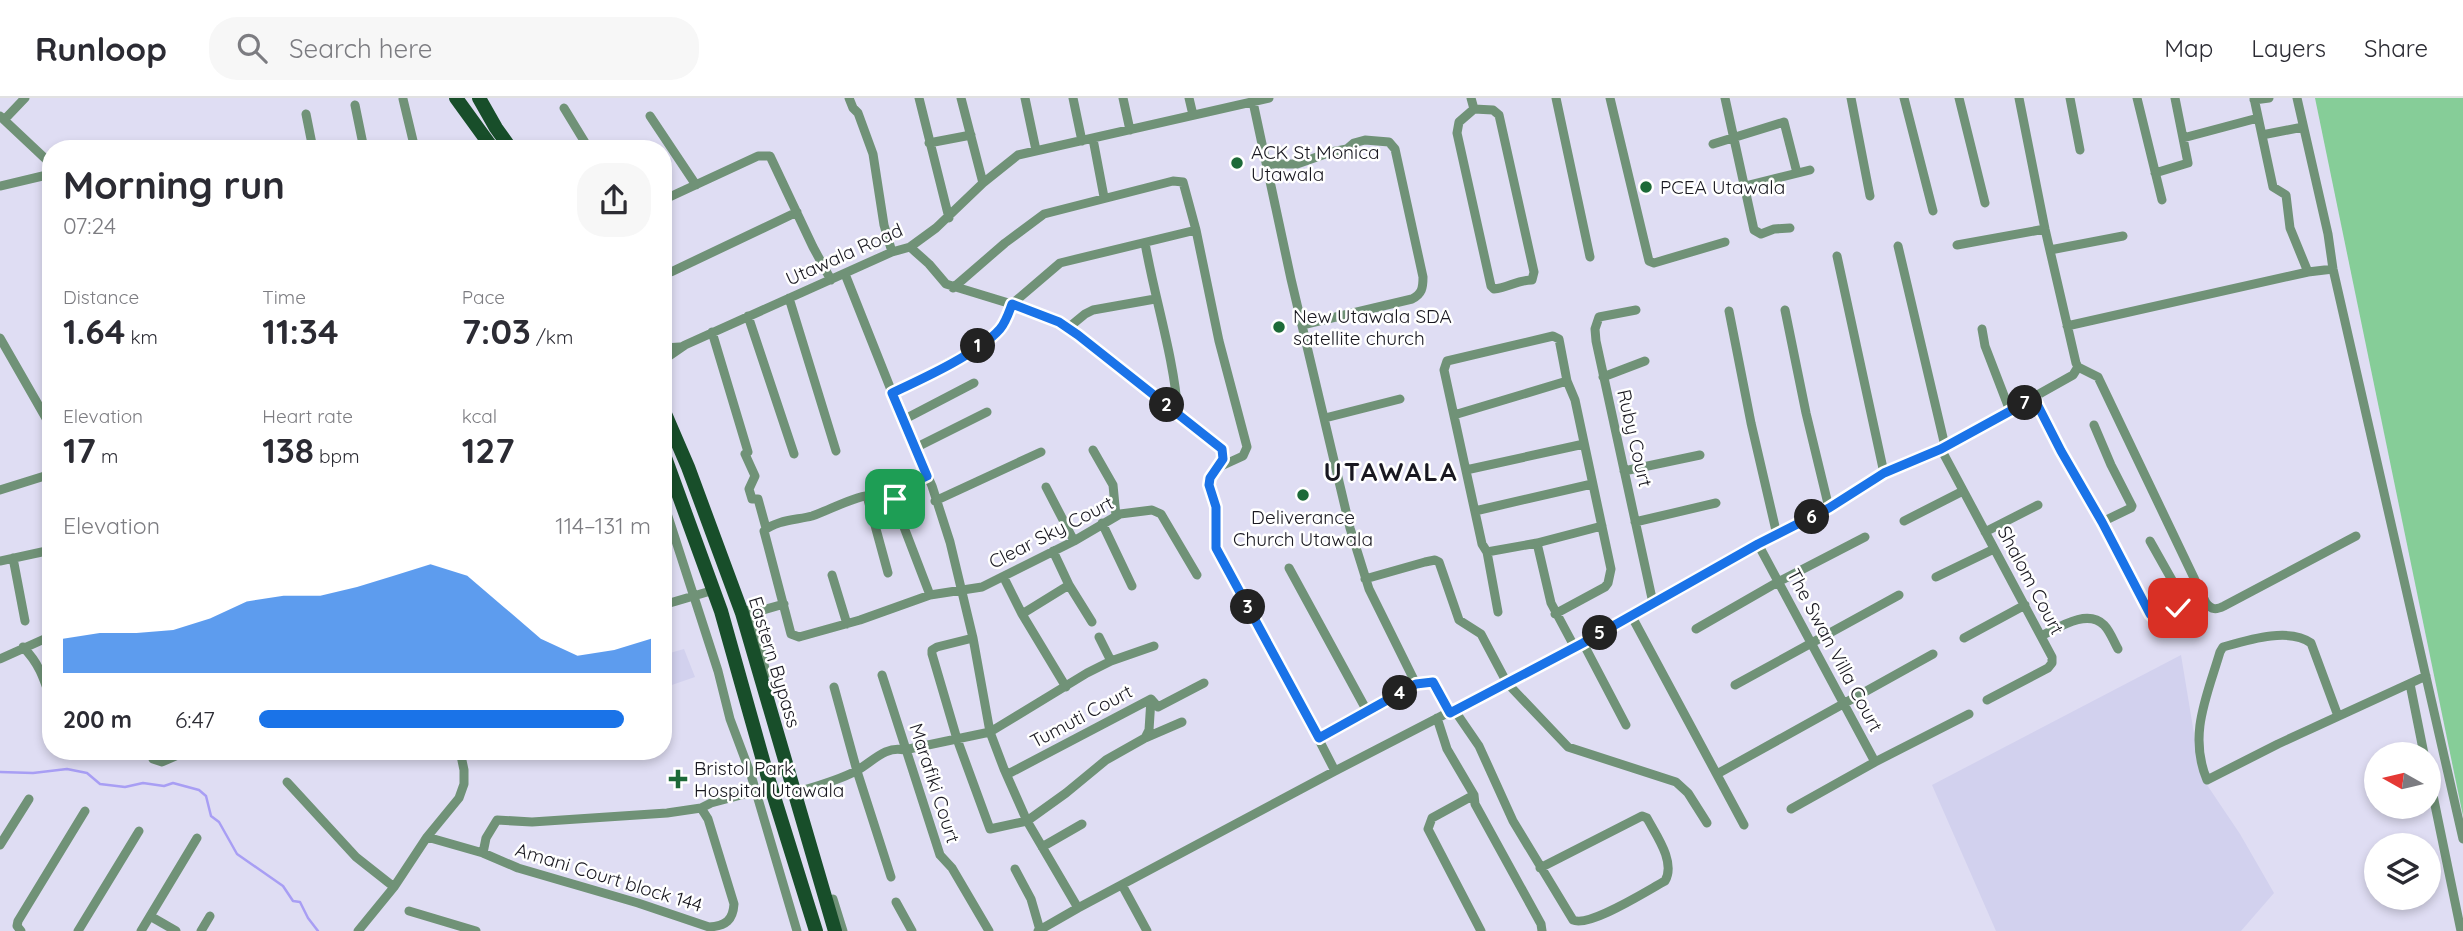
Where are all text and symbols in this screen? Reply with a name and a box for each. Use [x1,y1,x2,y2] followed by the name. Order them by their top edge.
[209,17,699,80] search box
[35,28,167,69] text: Runloop
[233,29,271,67] icon: search
[289,32,432,65] text: Search here
[2164,33,2213,63] text: Map
[2251,33,2326,63] text: Layers
[2364,33,2428,63] text: Share
[1251,140,1380,186] place label: ACK St Monica Utawala
[1229,155,1245,171] marker: ACK St Monica Utawala
[63,161,285,209] text: Morning run
[577,163,651,237] button: share
[1660,175,1785,199] place label: PCEA Utawala
[1638,179,1654,195] marker: PCEA Utawala
[63,211,116,240] text: 07:24
[782,218,906,290] street label: Utawala Road
[63,285,139,309] text: Distance
[262,285,306,309] text: Time
[462,285,505,309] text: Pace
[1293,304,1452,350] place label: New Utawala SDA satellite church
[63,309,125,353] text: 1.64
[262,309,339,353] text: 11:34
[462,309,531,353] text: 7:03
[1271,319,1287,335] marker: New Utawala SDA satellite church
[125,325,158,349] text: km
[531,325,573,349] text: /km
[960,328,996,364] pin: 1
[974,333,981,357] text: 1
[2008,386,2042,420] pin: 7
[1612,387,1658,489] street label: Ruby Court
[1150,388,1184,422] pin: 2
[2019,390,2030,414] text: 7
[1161,392,1172,416] text: 2
[63,404,143,428] text: Elevation
[262,404,353,428] text: Heart rate
[462,404,497,428] text: kcal
[63,428,96,472] text: 17
[262,428,314,472] text: 138
[462,428,514,472] text: 127
[96,444,118,468] text: m
[314,444,359,468] text: bpm
[1323,455,1459,488] district label: UTAWALA
[865,469,925,529] pin
[876,480,914,518] icon: arrive
[1295,487,1311,503] marker: Deliverance Church Utawala
[985,490,1117,574] street label: Clear Sky Court
[1794,500,1829,534] pin: 6
[1806,504,1817,528] text: 6
[1233,505,1373,551] place label: Deliverance Church Utawala
[63,511,160,540] text: Elevation
[555,511,651,540] text: 114–131 m
[1992,522,2070,638] street label: Shalom Court
[1782,564,1888,736] street label: The Swan Villa Court
[2148,578,2208,638] pin
[1230,589,1266,624] pin: 3
[2159,589,2197,627] icon: check
[744,594,806,731] street label: Eastern Bypass
[1242,594,1253,618] text: 3
[1582,616,1618,650] pin: 5
[1594,620,1605,644] text: 5
[1382,676,1418,710] pin: 4
[1026,679,1136,753] street label: Tumuti Court
[1394,680,1405,704] text: 4
[63,705,132,734] text: 200 m
[175,705,215,734] text: 6:47
[904,720,966,846] street label: Marafiki Court
[2364,742,2441,819] north arrow
[2364,742,2441,910] map controls
[694,756,844,802] place label: Bristol Park Hospital Utawala
[668,769,688,789] marker: Bristol Park Hospital Utawala
[2364,833,2441,910] button: layers
[513,837,705,917] street label: Amani Court block 144

